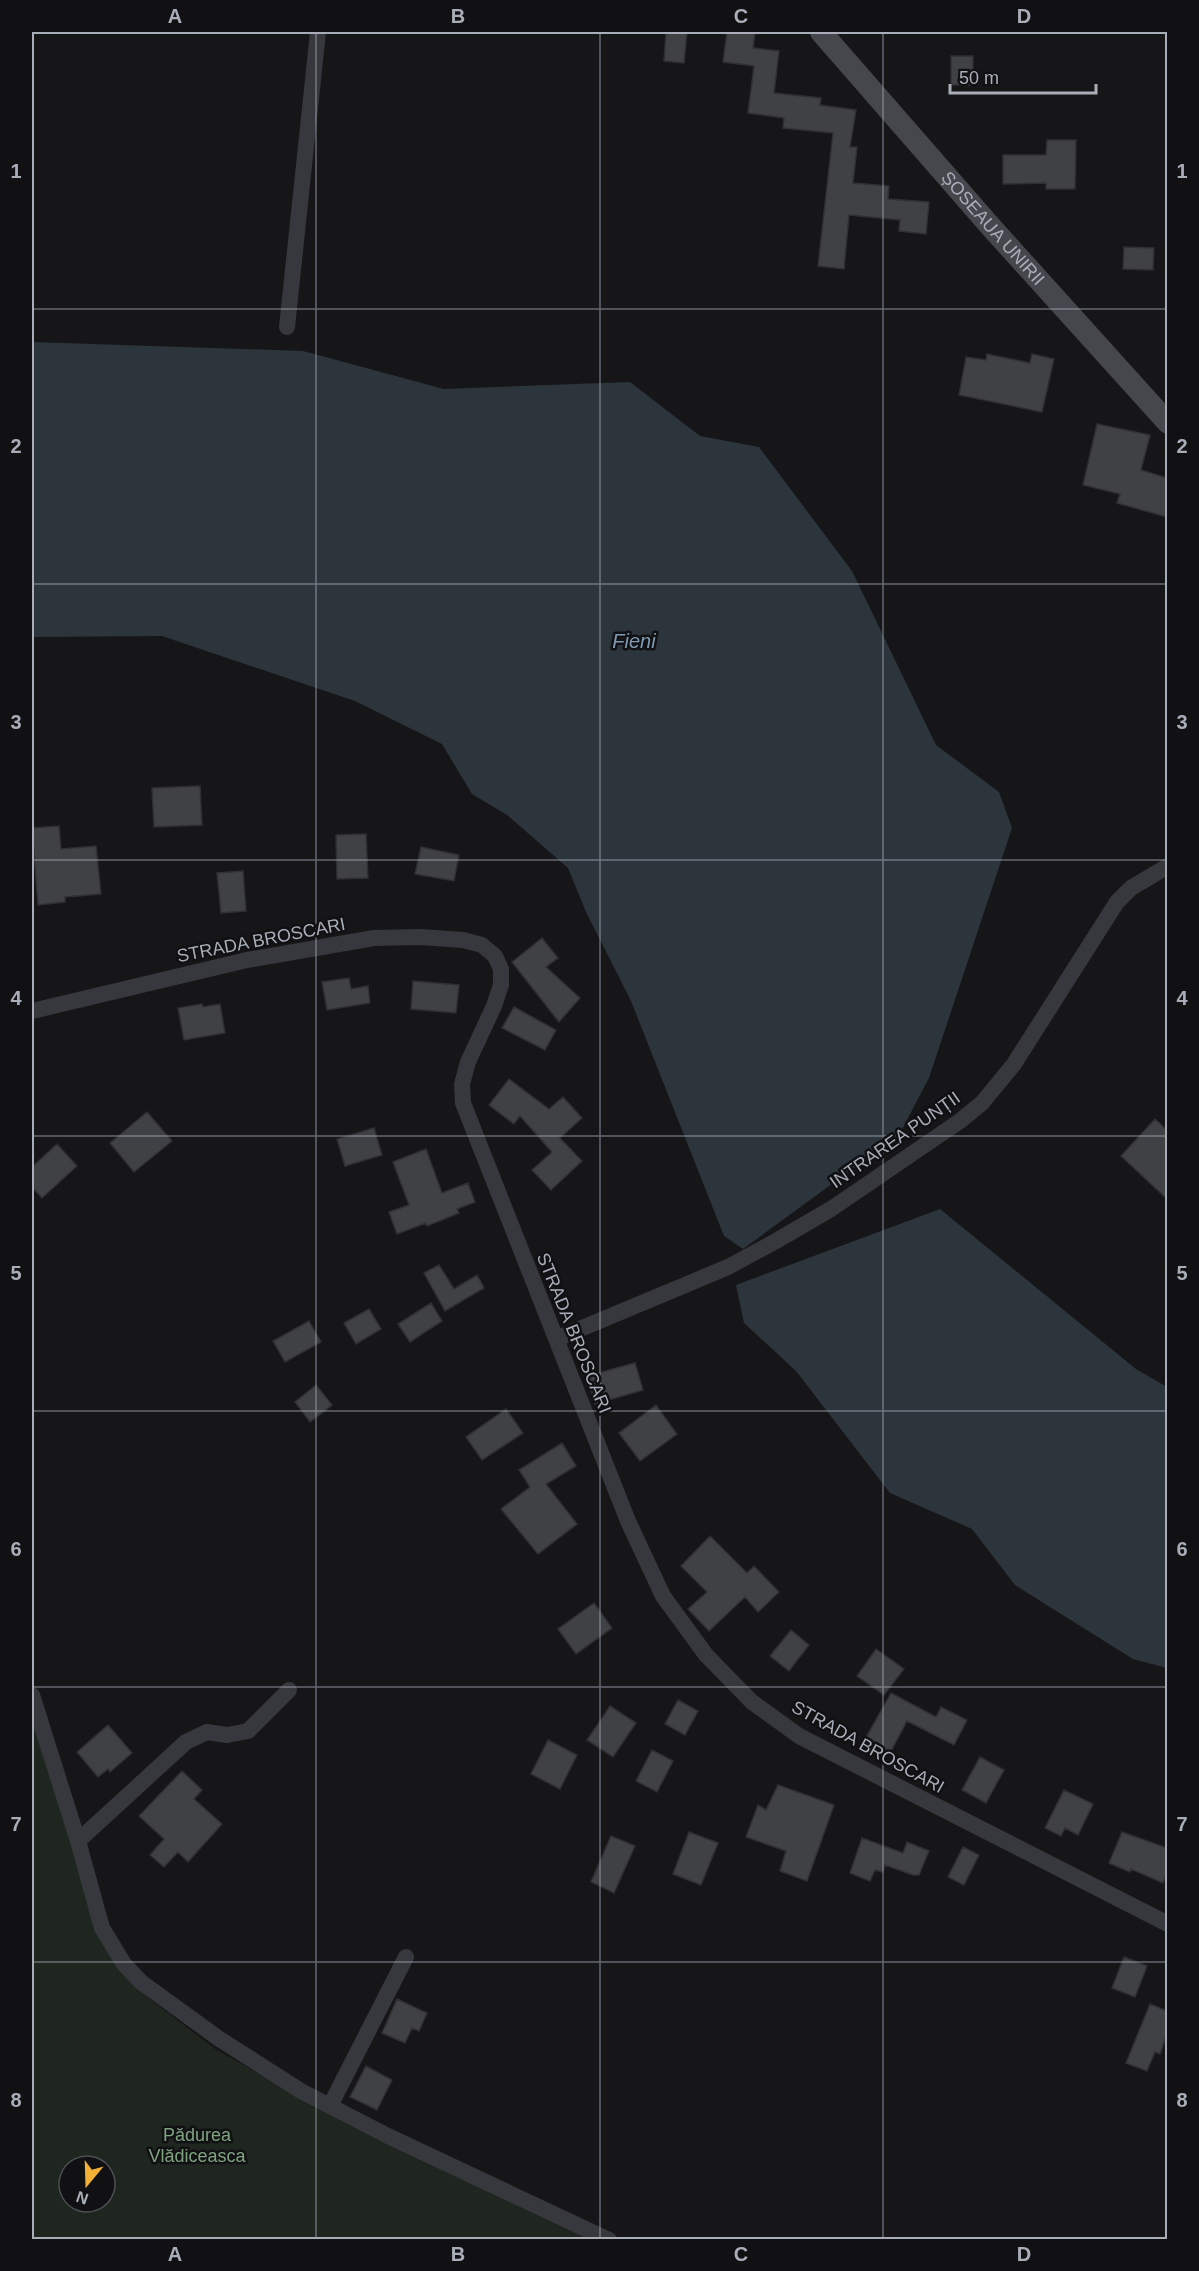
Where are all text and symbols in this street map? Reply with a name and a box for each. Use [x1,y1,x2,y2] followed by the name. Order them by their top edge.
[168,5,182,27] text: A
[451,5,465,27] text: B
[734,5,748,27] text: C
[1017,5,1031,27] text: D
[950,57,1096,95] scale bar
[959,68,999,88] text: 50 m
[10,160,22,182] text: 1
[1176,160,1188,182] text: 1
[937,167,1049,289] street label: ȘOSEAUA UNIRII
[10,435,22,457] text: 2
[1176,435,1188,457] text: 2
[612,630,656,652] water label: Fieni
[10,711,22,733] text: 3
[1176,711,1188,733] text: 3
[175,914,347,966] street label: STRADA BROSCARI
[10,987,22,1009] text: 4
[1176,987,1188,1009] text: 4
[826,1088,964,1192] street label: INTRAREA PUNȚII
[533,1250,615,1416] street label: STRADA BROSCARI
[10,1262,22,1284] text: 5
[1176,1262,1188,1284] text: 5
[10,1538,22,1560] text: 6
[1176,1538,1188,1560] text: 6
[788,1697,948,1797] street label: STRADA BROSCARI
[10,1813,22,1835] text: 7
[1176,1813,1188,1835] text: 7
[10,2089,22,2111] text: 8
[1176,2089,1188,2111] text: 8
[148,2125,247,2166] park label: Pădurea Vlădiceasca
[57,2154,117,2214] north arrow
[74,2188,91,2208] text: N
[168,2243,182,2265] text: A
[451,2243,465,2265] text: B
[734,2243,748,2265] text: C
[1017,2243,1031,2265] text: D

